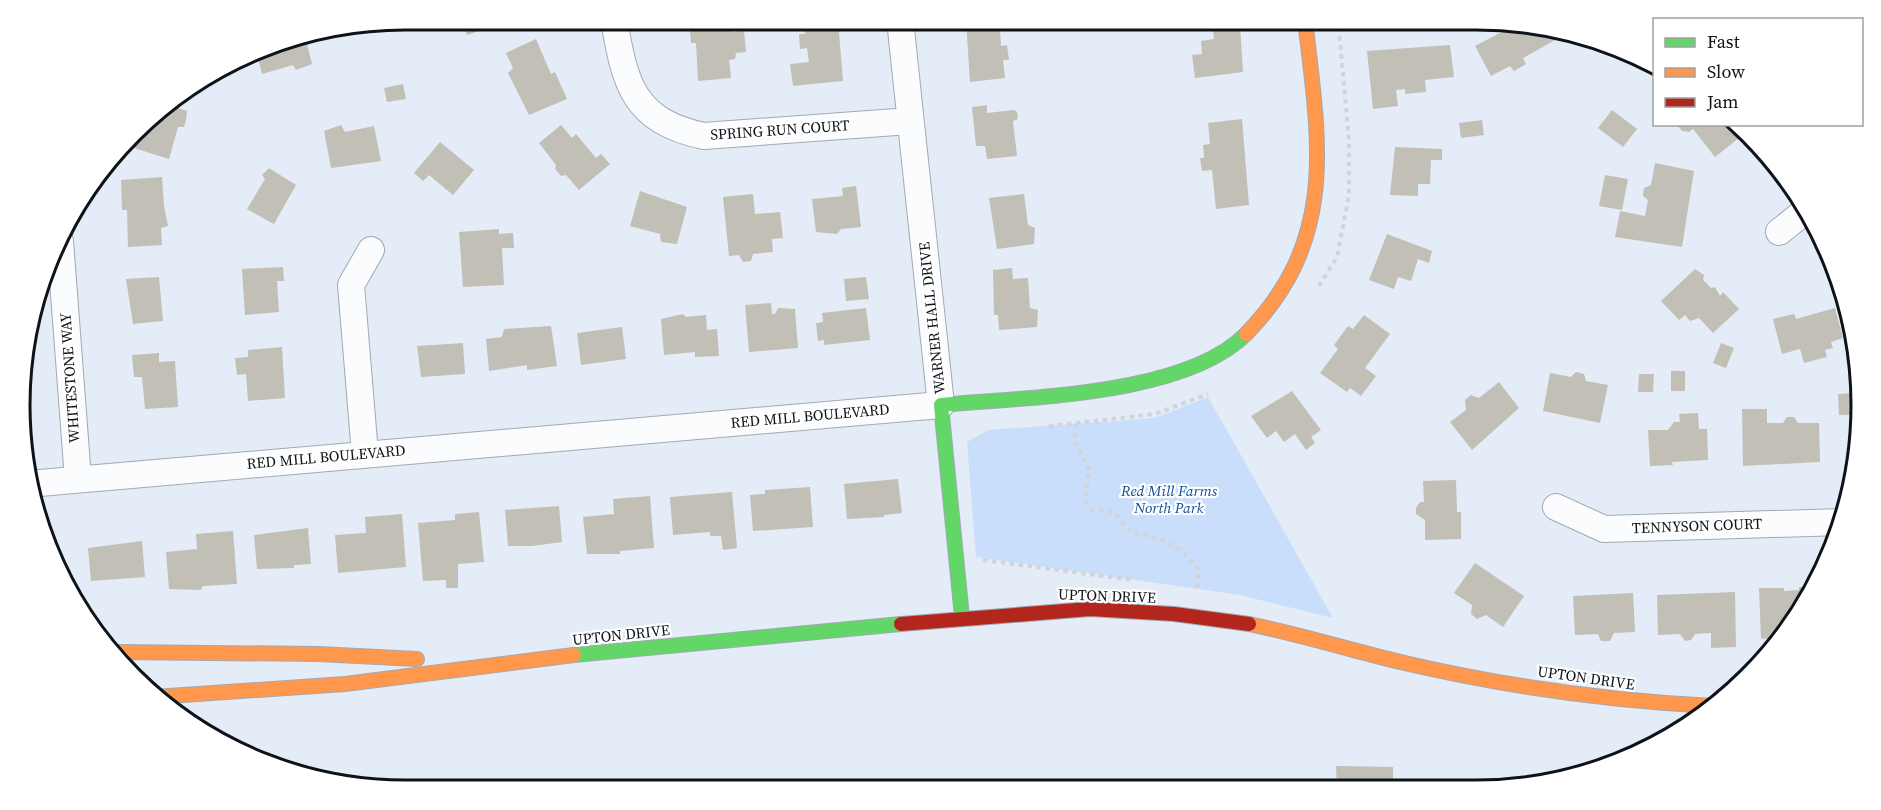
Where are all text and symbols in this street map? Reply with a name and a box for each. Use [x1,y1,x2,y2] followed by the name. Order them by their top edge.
[1653,18,1863,126] legend
[1707,29,1740,54] text: Fast
[1707,59,1745,84] text: Slow
[1706,89,1739,114] text: Jam
[710,114,850,145] street label: SPRING RUN COURT
[913,241,950,395] street label: WARNER HALL DRIVE
[54,312,85,444] street label: WHITESTONE WAY
[730,398,890,433] street label: RED MILL BOULEVARD
[246,439,406,474] street label: RED MILL BOULEVARD
[1120,480,1218,518] park label: Red Mill Farms North Park
[1631,513,1762,538] street label: TENNYSON COURT
[1058,583,1156,608] street label: UPTON DRIVE
[571,619,671,650] street label: UPTON DRIVE
[1536,660,1636,695] street label: UPTON DRIVE

